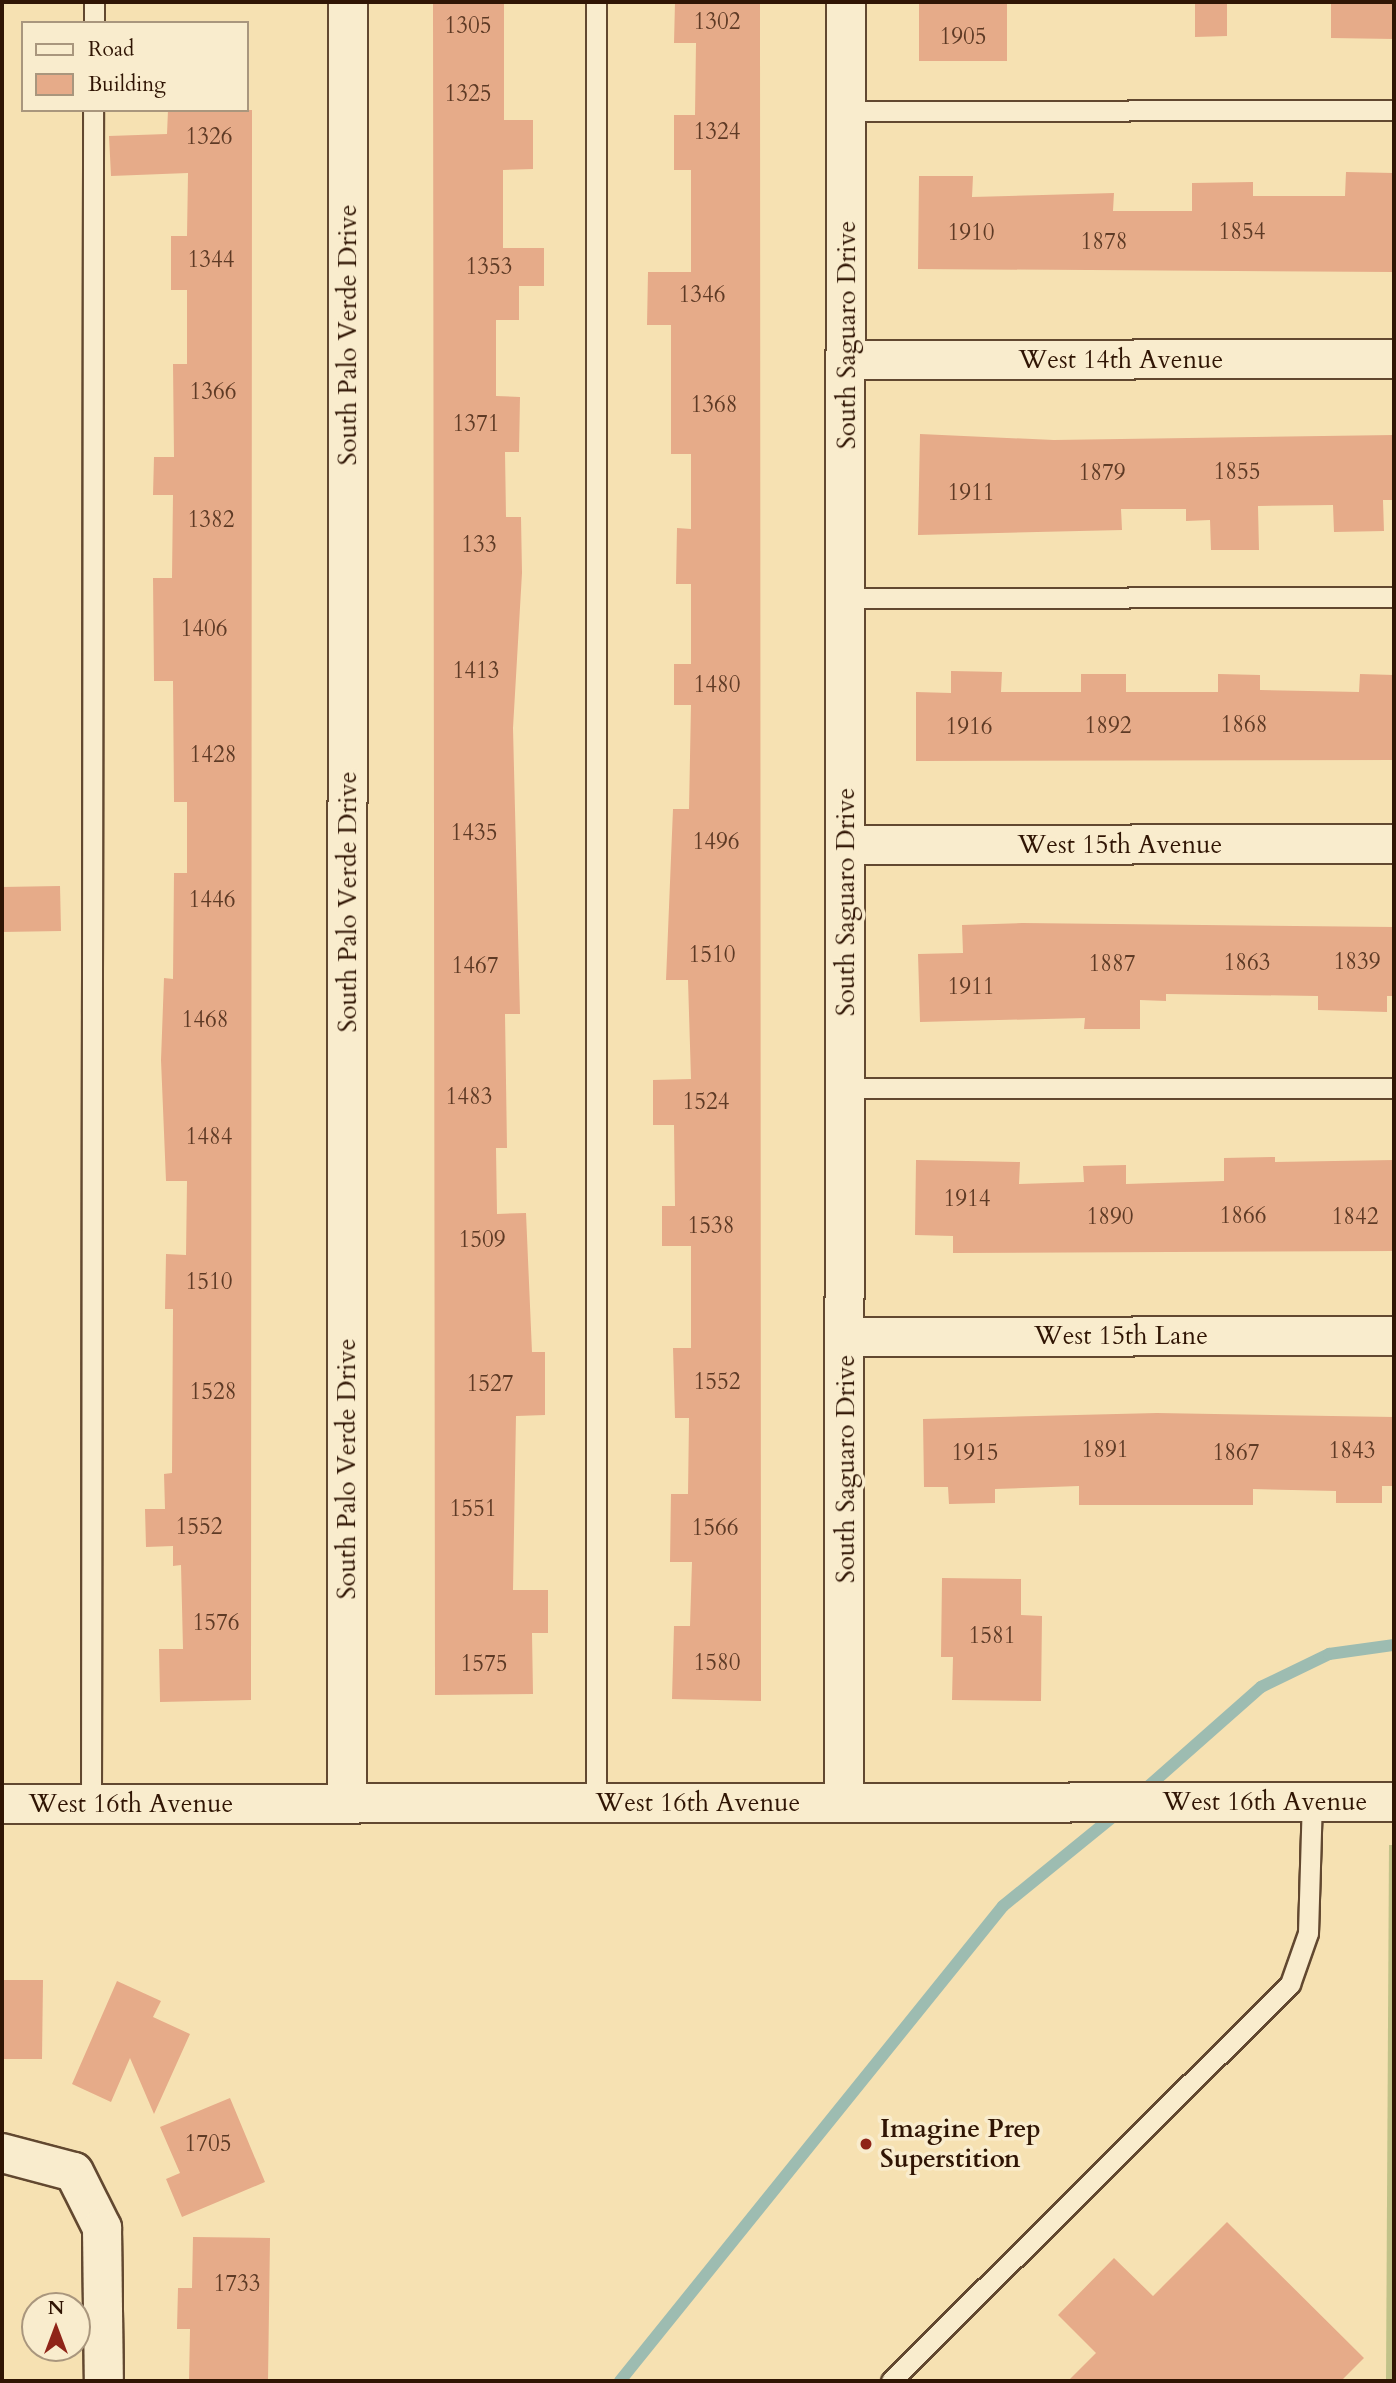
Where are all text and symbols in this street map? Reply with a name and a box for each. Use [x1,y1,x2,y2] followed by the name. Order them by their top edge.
[693,8,741,36] house number: 1302
[444,12,492,40] house number: 1305
[21,21,248,112] legend
[939,23,987,51] house number: 1905
[88,35,134,64] text: Road
[88,70,166,99] text: Building
[444,80,492,108] house number: 1325
[693,118,741,146] house number: 1324
[185,123,233,151] house number: 1326
[332,205,364,465] street label: South Palo Verde Drive
[1218,218,1266,246] house number: 1854
[947,219,995,247] house number: 1910
[831,221,863,449] street label: South Saguaro Drive
[1080,228,1128,256] house number: 1878
[187,246,235,274] house number: 1344
[465,253,513,281] house number: 1353
[678,281,726,309] house number: 1346
[1019,344,1223,376] street label: West 14th Avenue
[189,378,237,406] house number: 1366
[690,391,738,419] house number: 1368
[452,410,500,438] house number: 1371
[1213,458,1261,486] house number: 1855
[1078,459,1126,487] house number: 1879
[947,479,995,507] house number: 1911
[187,506,235,534] house number: 1382
[461,531,497,559] house number: 133
[180,615,228,643] house number: 1406
[452,657,500,685] house number: 1413
[693,671,741,699] house number: 1480
[1220,711,1268,739] house number: 1868
[1084,712,1132,740] house number: 1892
[945,713,993,741] house number: 1916
[189,741,237,769] house number: 1428
[332,772,364,1032] street label: South Palo Verde Drive
[830,788,862,1016] street label: South Saguaro Drive
[450,819,498,847] house number: 1435
[692,828,740,856] house number: 1496
[1018,829,1222,861] street label: West 15th Avenue
[188,886,236,914] house number: 1446
[688,941,736,969] house number: 1510
[1333,948,1381,976] house number: 1839
[1223,949,1271,977] house number: 1863
[1088,950,1136,978] house number: 1887
[451,952,499,980] house number: 1467
[947,973,995,1001] house number: 1911
[181,1006,229,1034] house number: 1468
[445,1083,493,1111] house number: 1483
[682,1088,730,1116] house number: 1524
[185,1123,233,1151] house number: 1484
[943,1185,991,1213] house number: 1914
[1219,1202,1267,1230] house number: 1866
[1086,1203,1134,1231] house number: 1890
[1331,1203,1379,1231] house number: 1842
[687,1212,735,1240] house number: 1538
[458,1226,506,1254] house number: 1509
[185,1268,233,1296] house number: 1510
[1034,1320,1208,1352] street label: West 15th Lane
[331,1339,363,1599] street label: South Palo Verde Drive
[830,1355,862,1583] street label: South Saguaro Drive
[693,1368,741,1396] house number: 1552
[466,1370,514,1398] house number: 1527
[189,1378,237,1406] house number: 1528
[1081,1436,1129,1464] house number: 1891
[1328,1437,1376,1465] house number: 1843
[951,1439,999,1467] house number: 1915
[1212,1439,1260,1467] house number: 1867
[449,1495,497,1523] house number: 1551
[175,1513,223,1541] house number: 1552
[691,1514,739,1542] house number: 1566
[192,1609,240,1637] house number: 1576
[968,1622,1016,1650] house number: 1581
[693,1649,741,1677] house number: 1580
[460,1650,508,1678] house number: 1575
[1163,1786,1367,1818] street label: West 16th Avenue
[596,1787,800,1819] street label: West 16th Avenue
[29,1788,233,1820] street label: West 16th Avenue
[880,2113,1041,2174] place label: Imagine Prep Superstition
[184,2130,232,2158] house number: 1705
[858,2136,874,2152] marker: Imagine Prep Superstition
[213,2270,261,2298] house number: 1733
[21,2292,91,2362] north arrow
[48,2295,64,2321] text: N

